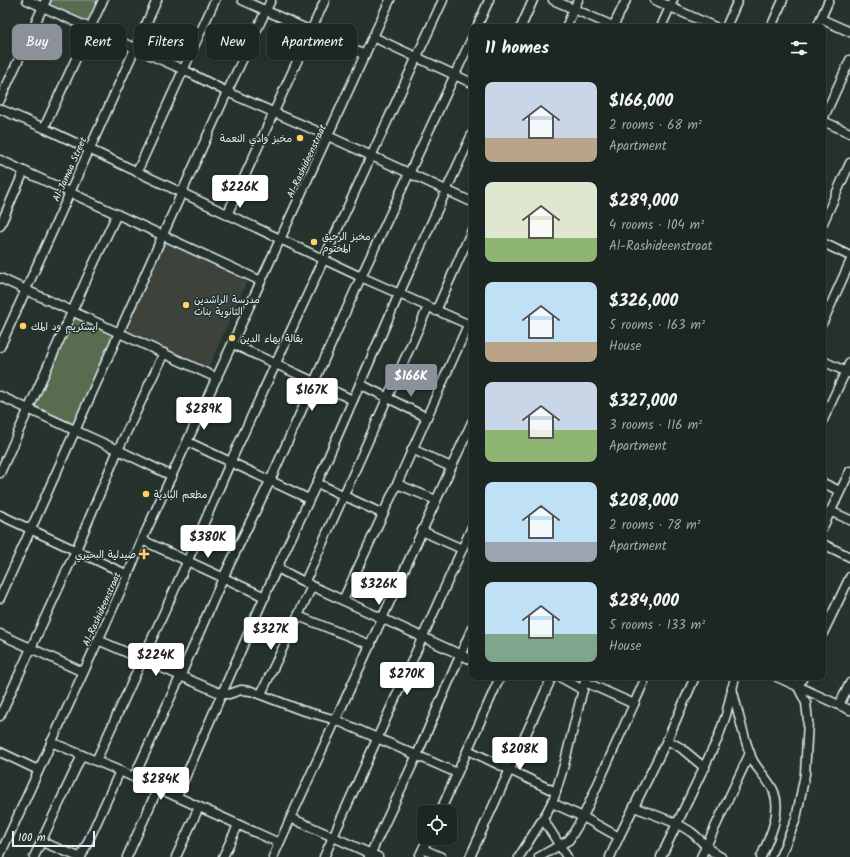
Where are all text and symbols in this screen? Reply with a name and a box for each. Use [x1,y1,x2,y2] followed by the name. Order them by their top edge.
[12,24,62,60] chip: Buy
[70,24,126,60] chip: Rent
[134,24,198,60] chip: Filters
[206,24,259,60] chip: New
[267,24,357,60] chip: Apartment
[485,35,549,62] text: 11 homes
[788,37,810,59] icon: filters
[609,88,673,115] text: $166,000
[517,98,565,146] icon: home
[609,115,702,136] text: 2 rooms · 68 m²
[283,122,331,201] street label: Al-Rashideenstraat
[220,131,292,147] place label: مخبز وادي النعمة
[295,133,305,143] marker: مخبز وادي النعمة
[49,134,91,204] street label: Al-Jamaa Street
[609,136,667,157] text: Apartment
[212,175,268,209] pin: $226K
[221,177,259,198] text: $226K
[609,188,678,215] text: $289,000
[517,198,565,246] icon: home
[609,215,704,236] text: 4 rooms · 104 m²
[322,229,371,257] place label: مخبز الرحيق المختوم
[609,236,713,257] text: Al-Rashideenstraat
[309,237,319,247] marker: مخبز الرحيق المختوم
[609,288,678,315] text: $326,000
[194,292,260,320] place label: مدرسة الراشدين الثانوية بنات
[517,298,565,346] icon: home
[181,300,191,310] marker: مدرسة الراشدين الثانوية بنات
[609,315,705,336] text: 5 rooms · 163 m²
[31,319,98,335] place label: ايسكريم ود المك
[18,321,28,331] marker: ايسكريم ود المك
[240,331,303,347] place label: بقالة بهاء الدين
[227,333,237,343] marker: بقالة بهاء الدين
[609,336,641,357] text: House
[383,364,439,398] pin: $166K
[394,366,428,387] text: $166K
[284,378,340,412] pin: $167K
[296,380,328,401] text: $167K
[609,388,677,415] text: $327,000
[176,397,232,431] pin: $289K
[517,398,565,446] icon: home
[185,399,223,420] text: $289K
[609,415,702,436] text: 3 rooms · 116 m²
[609,436,667,457] text: Apartment
[154,487,207,503] place label: مطعم البادية
[609,488,678,515] text: $208,000
[141,489,151,499] marker: مطعم البادية
[517,498,565,546] icon: home
[609,515,701,536] text: 2 rooms · 78 m²
[180,525,236,559] pin: $380K
[190,527,226,548] text: $380K
[609,536,667,557] text: Apartment
[75,547,136,563] place label: صيدلية البحيري
[139,549,149,559] marker: صيدلية البحيري
[78,570,125,649] street label: Al-Rashideenstraat
[351,572,407,606] pin: $326K
[360,574,398,595] text: $326K
[609,588,679,615] text: $284,000
[517,598,565,646] icon: home
[609,615,705,636] text: 5 rooms · 133 m²
[243,617,299,651] pin: $327K
[253,619,289,640] text: $327K
[609,636,641,657] text: House
[128,643,184,677] pin: $224K
[137,645,175,666] text: $224K
[379,662,435,696] pin: $270K
[389,664,425,685] text: $270K
[492,737,548,771] pin: $208K
[501,739,539,760] text: $208K
[133,767,189,801] pin: $284K
[142,769,180,790] text: $284K
[417,805,457,845] map controls
[417,805,457,845] button: locate
[12,829,95,848] scale bar
[18,829,46,847] text: 100 m

